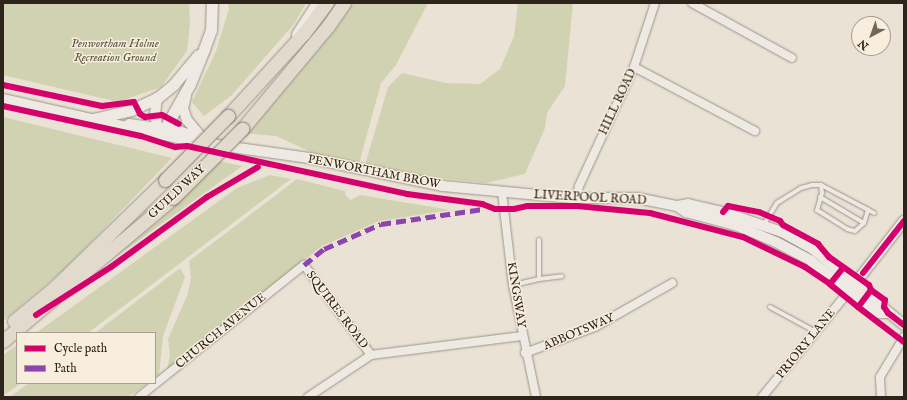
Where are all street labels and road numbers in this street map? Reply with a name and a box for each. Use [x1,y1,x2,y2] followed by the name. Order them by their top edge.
[596,67,640,137] street label: HILL ROAD
[306,152,442,192] street label: PENWORTHAM BROW
[146,162,208,222] street label: GUILD WAY
[533,188,647,208] street label: LIVERPOOL ROAD
[504,261,528,329] street label: KINGSWAY
[303,268,371,352] street label: SQUIRES ROAD
[173,290,269,372] street label: CHURCH AVENUE
[773,306,839,382] street label: PRIORY LANE
[541,311,617,353] street label: ABBOTSWAY

